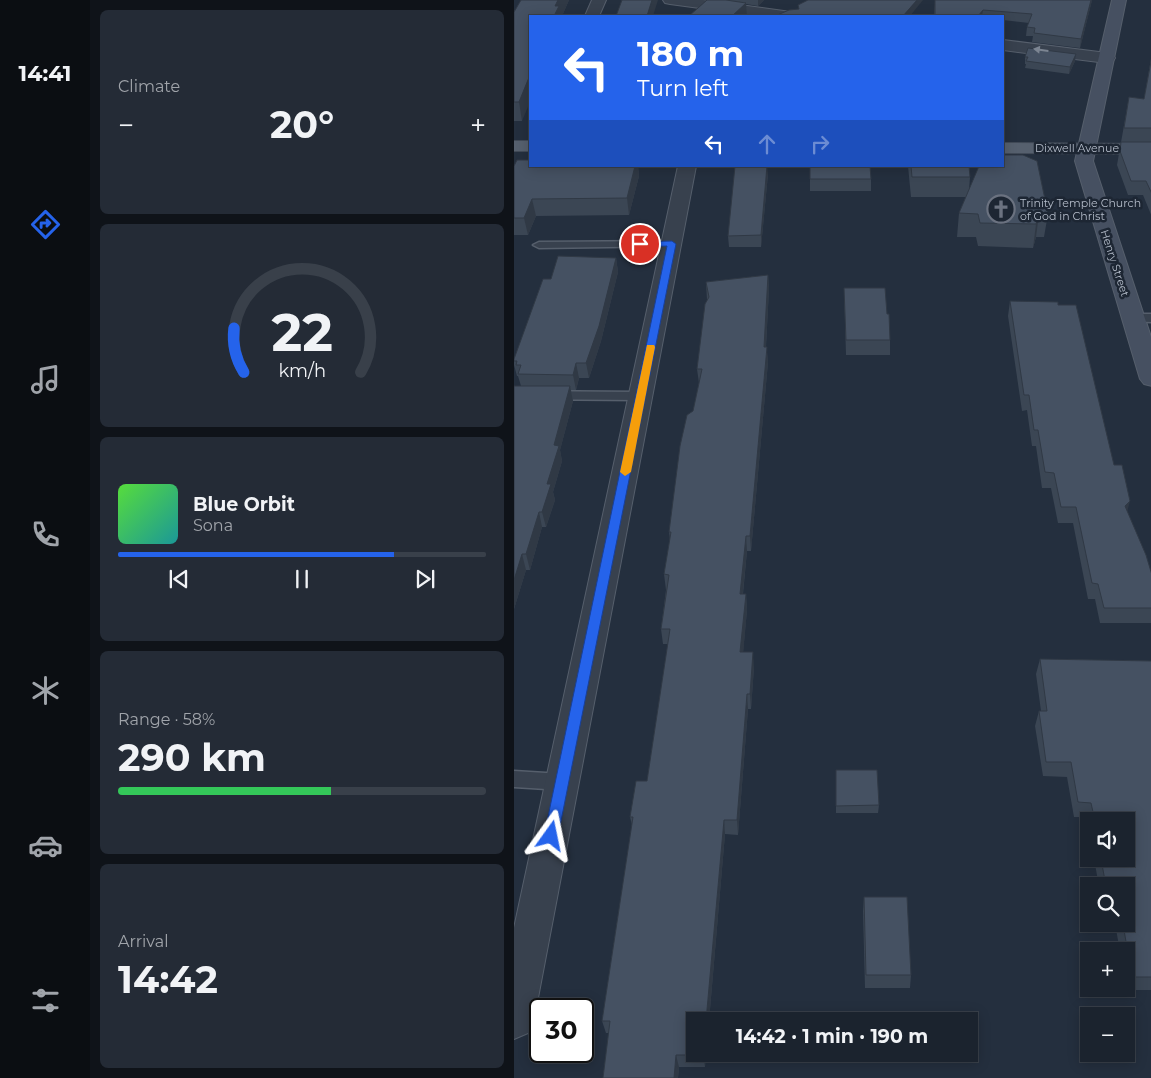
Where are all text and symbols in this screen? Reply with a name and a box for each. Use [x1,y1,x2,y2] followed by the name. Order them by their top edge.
[637,32,744,75] text: 180 m
[554,35,619,100] icon: left
[1033,46,1049,54] one-way arrow
[19,60,71,87] text: 14:41
[637,75,729,102] text: Turn left
[118,77,180,96] text: Climate
[270,101,334,148] text: 20°
[118,108,134,142] text: −
[470,108,486,142] text: +
[700,130,728,158] icon: left
[753,130,781,158] icon: ahead
[806,130,834,158] icon: right
[1035,141,1119,155] street label: Dixwell Avenue
[986,194,1016,224] church icon: Trinity Temple Church of God in Christ
[1020,196,1141,223] place label: Trinity Temple Church of God in Christ
[28,207,63,242] icon: directions
[619,223,661,265] pin
[1098,228,1133,299] street label: Henry Street
[626,230,654,258] icon: arrive
[271,301,333,364] text: 22
[278,360,326,381] text: km/h
[28,362,63,397] icon: music
[193,493,295,516] text: Blue Orbit
[193,516,233,535] text: Sona
[28,517,63,552] icon: phone
[165,565,193,593] icon: previous
[288,565,316,593] icon: pause
[411,565,439,593] icon: next
[28,673,63,708] icon: climate
[118,710,215,729] text: Range · 58%
[118,734,266,781] text: 290 km
[524,809,576,861] position arrow
[1080,812,1135,1062] map controls
[1080,812,1135,867] button: sound
[28,828,63,863] icon: car
[1080,877,1135,932] button: search
[118,932,168,951] text: Arrival
[1080,942,1135,997] button: +
[118,956,218,1003] text: 14:42
[28,983,63,1018] icon: filters
[529,998,594,1063] speed limit sign: 30
[1080,1007,1135,1062] button: −
[736,1025,928,1048] text: 14:42 · 1 min · 190 m

